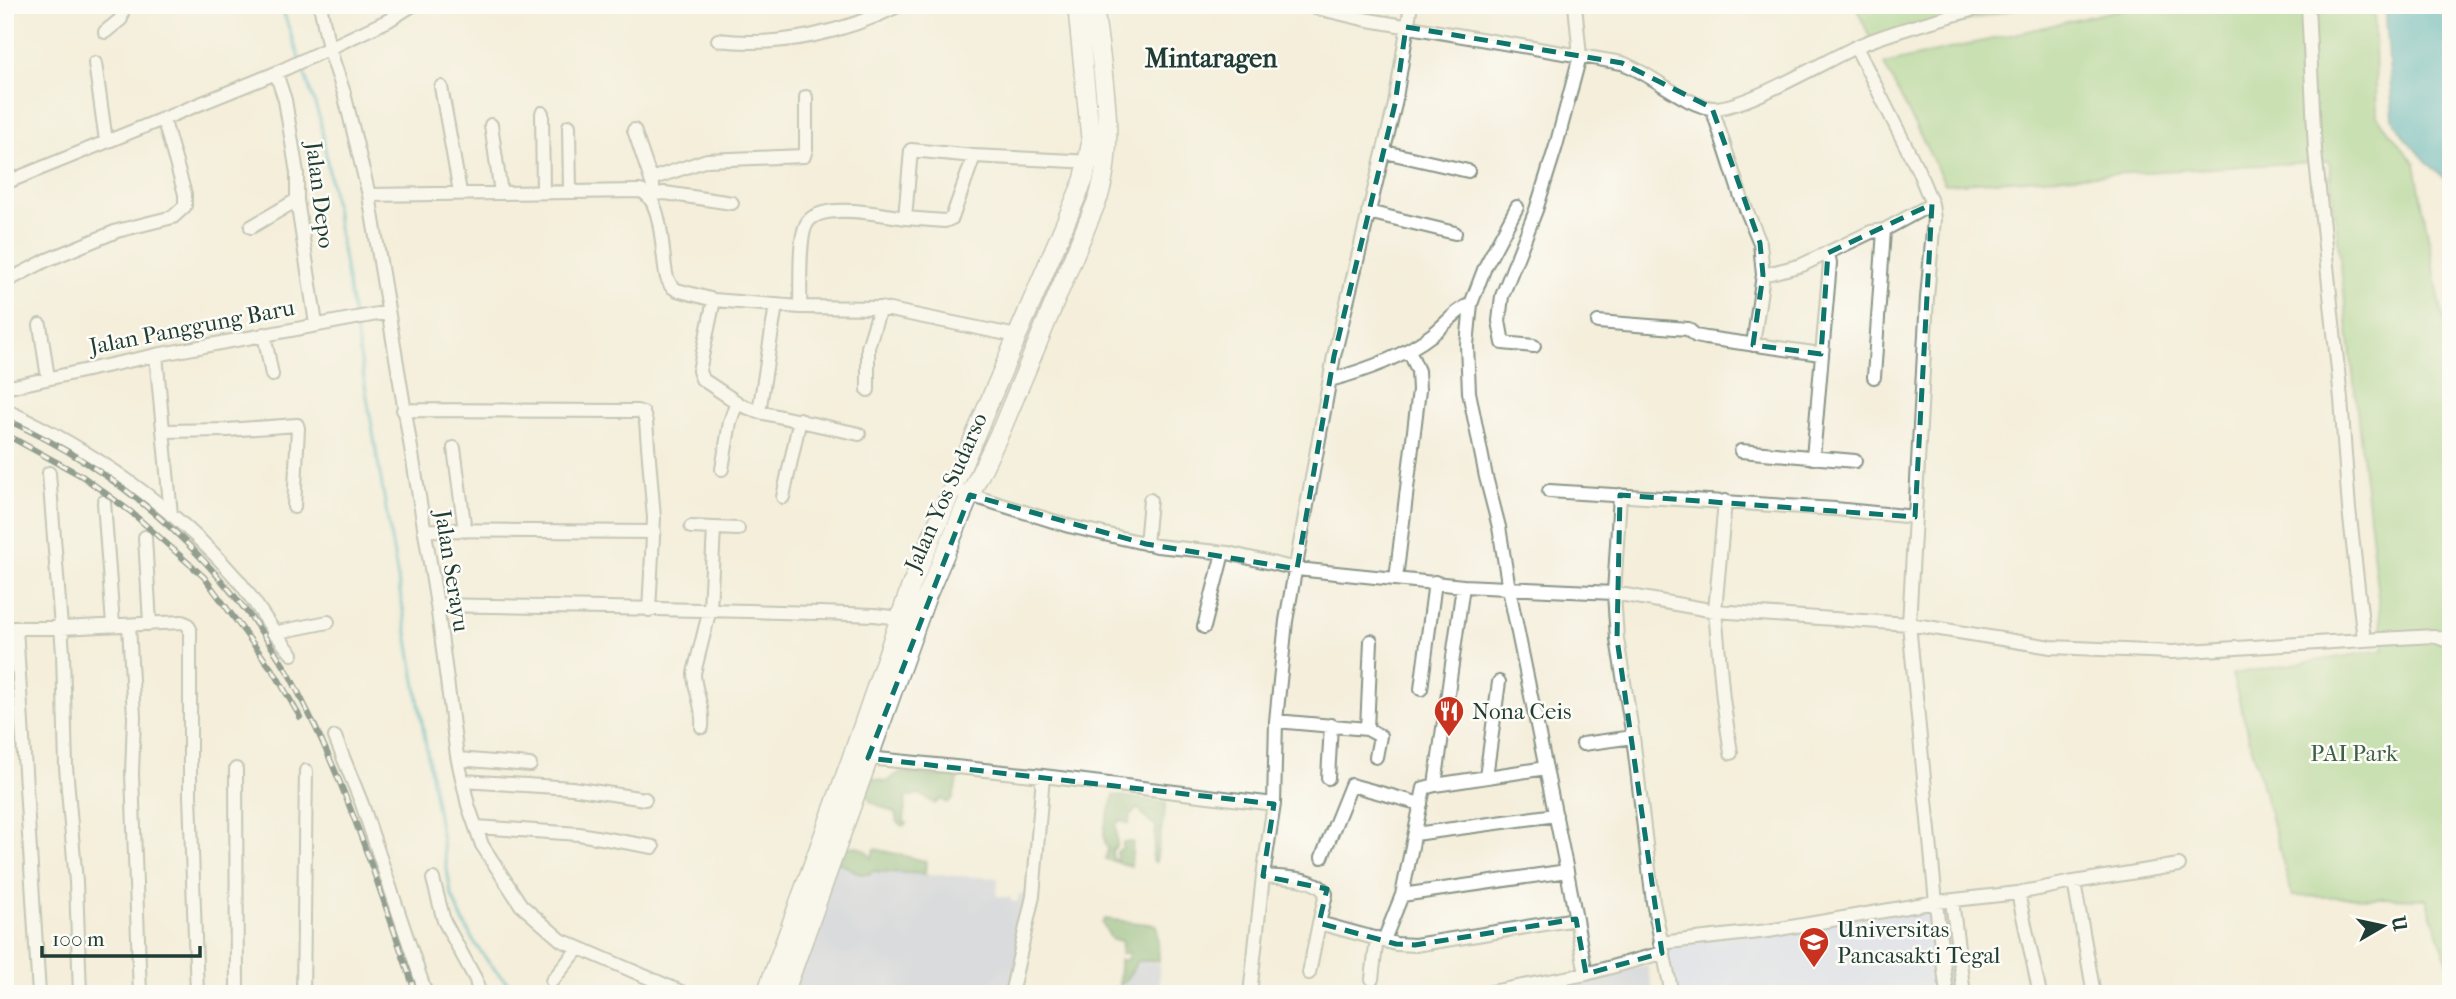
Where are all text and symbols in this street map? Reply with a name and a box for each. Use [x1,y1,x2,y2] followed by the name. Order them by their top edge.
[1145,43,1278,74] district label: Mintaragen
[300,138,340,250] street label: Jalan Depo
[85,294,297,361] street label: Jalan Panggung Baru
[898,409,993,577] street label: Jalan Yos Sudarso
[429,506,475,634] street label: Jalan Serayu
[1432,694,1466,738] restaurant icon: Nona Ceis
[1472,698,1572,725] place label: Nona Ceis
[2310,740,2399,767] park label: PAI Park
[2348,890,2418,960] north arrow
[2387,913,2411,933] text: U
[42,915,200,959] scale bar
[1837,916,2001,969] place label: Universitas Pancasakti Tegal
[1797,925,1831,969] school or university icon: Universitas Pancasakti Tegal
[52,927,105,951] text: 100 m

